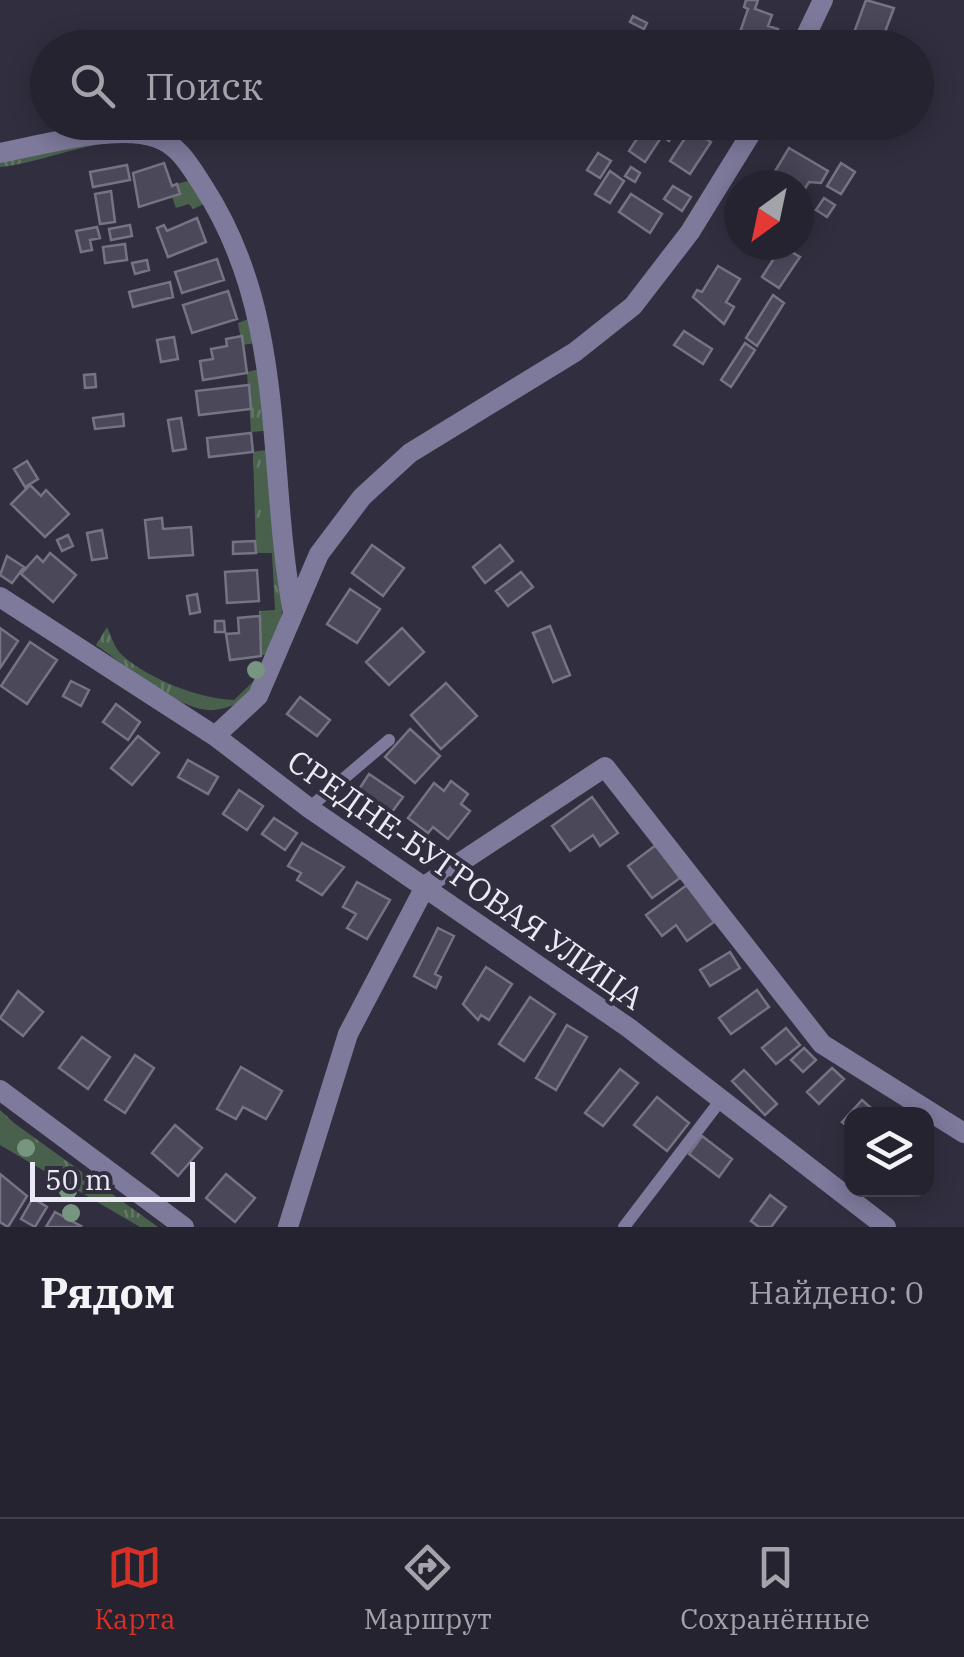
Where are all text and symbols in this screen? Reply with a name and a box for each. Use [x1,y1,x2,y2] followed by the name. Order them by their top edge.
[30,30,934,140] search box
[65,58,120,113] icon: search
[145,61,263,110] text: Поиск
[724,170,814,260] north arrow
[279,740,653,1018] street label: СРЕДНЕ-БУГРОВАЯ УЛИЦА
[844,1107,934,1197] map controls
[844,1107,934,1197] button: layers
[30,1157,195,1202] scale bar
[45,1161,112,1198] text: 50 m
[40,1265,175,1320] text: Рядом
[749,1271,924,1313] text: Найдено: 0
[94,1540,175,1637] tab: Карта
[364,1540,492,1637] tab: Маршрут
[680,1540,870,1637] tab: Сохранённые

